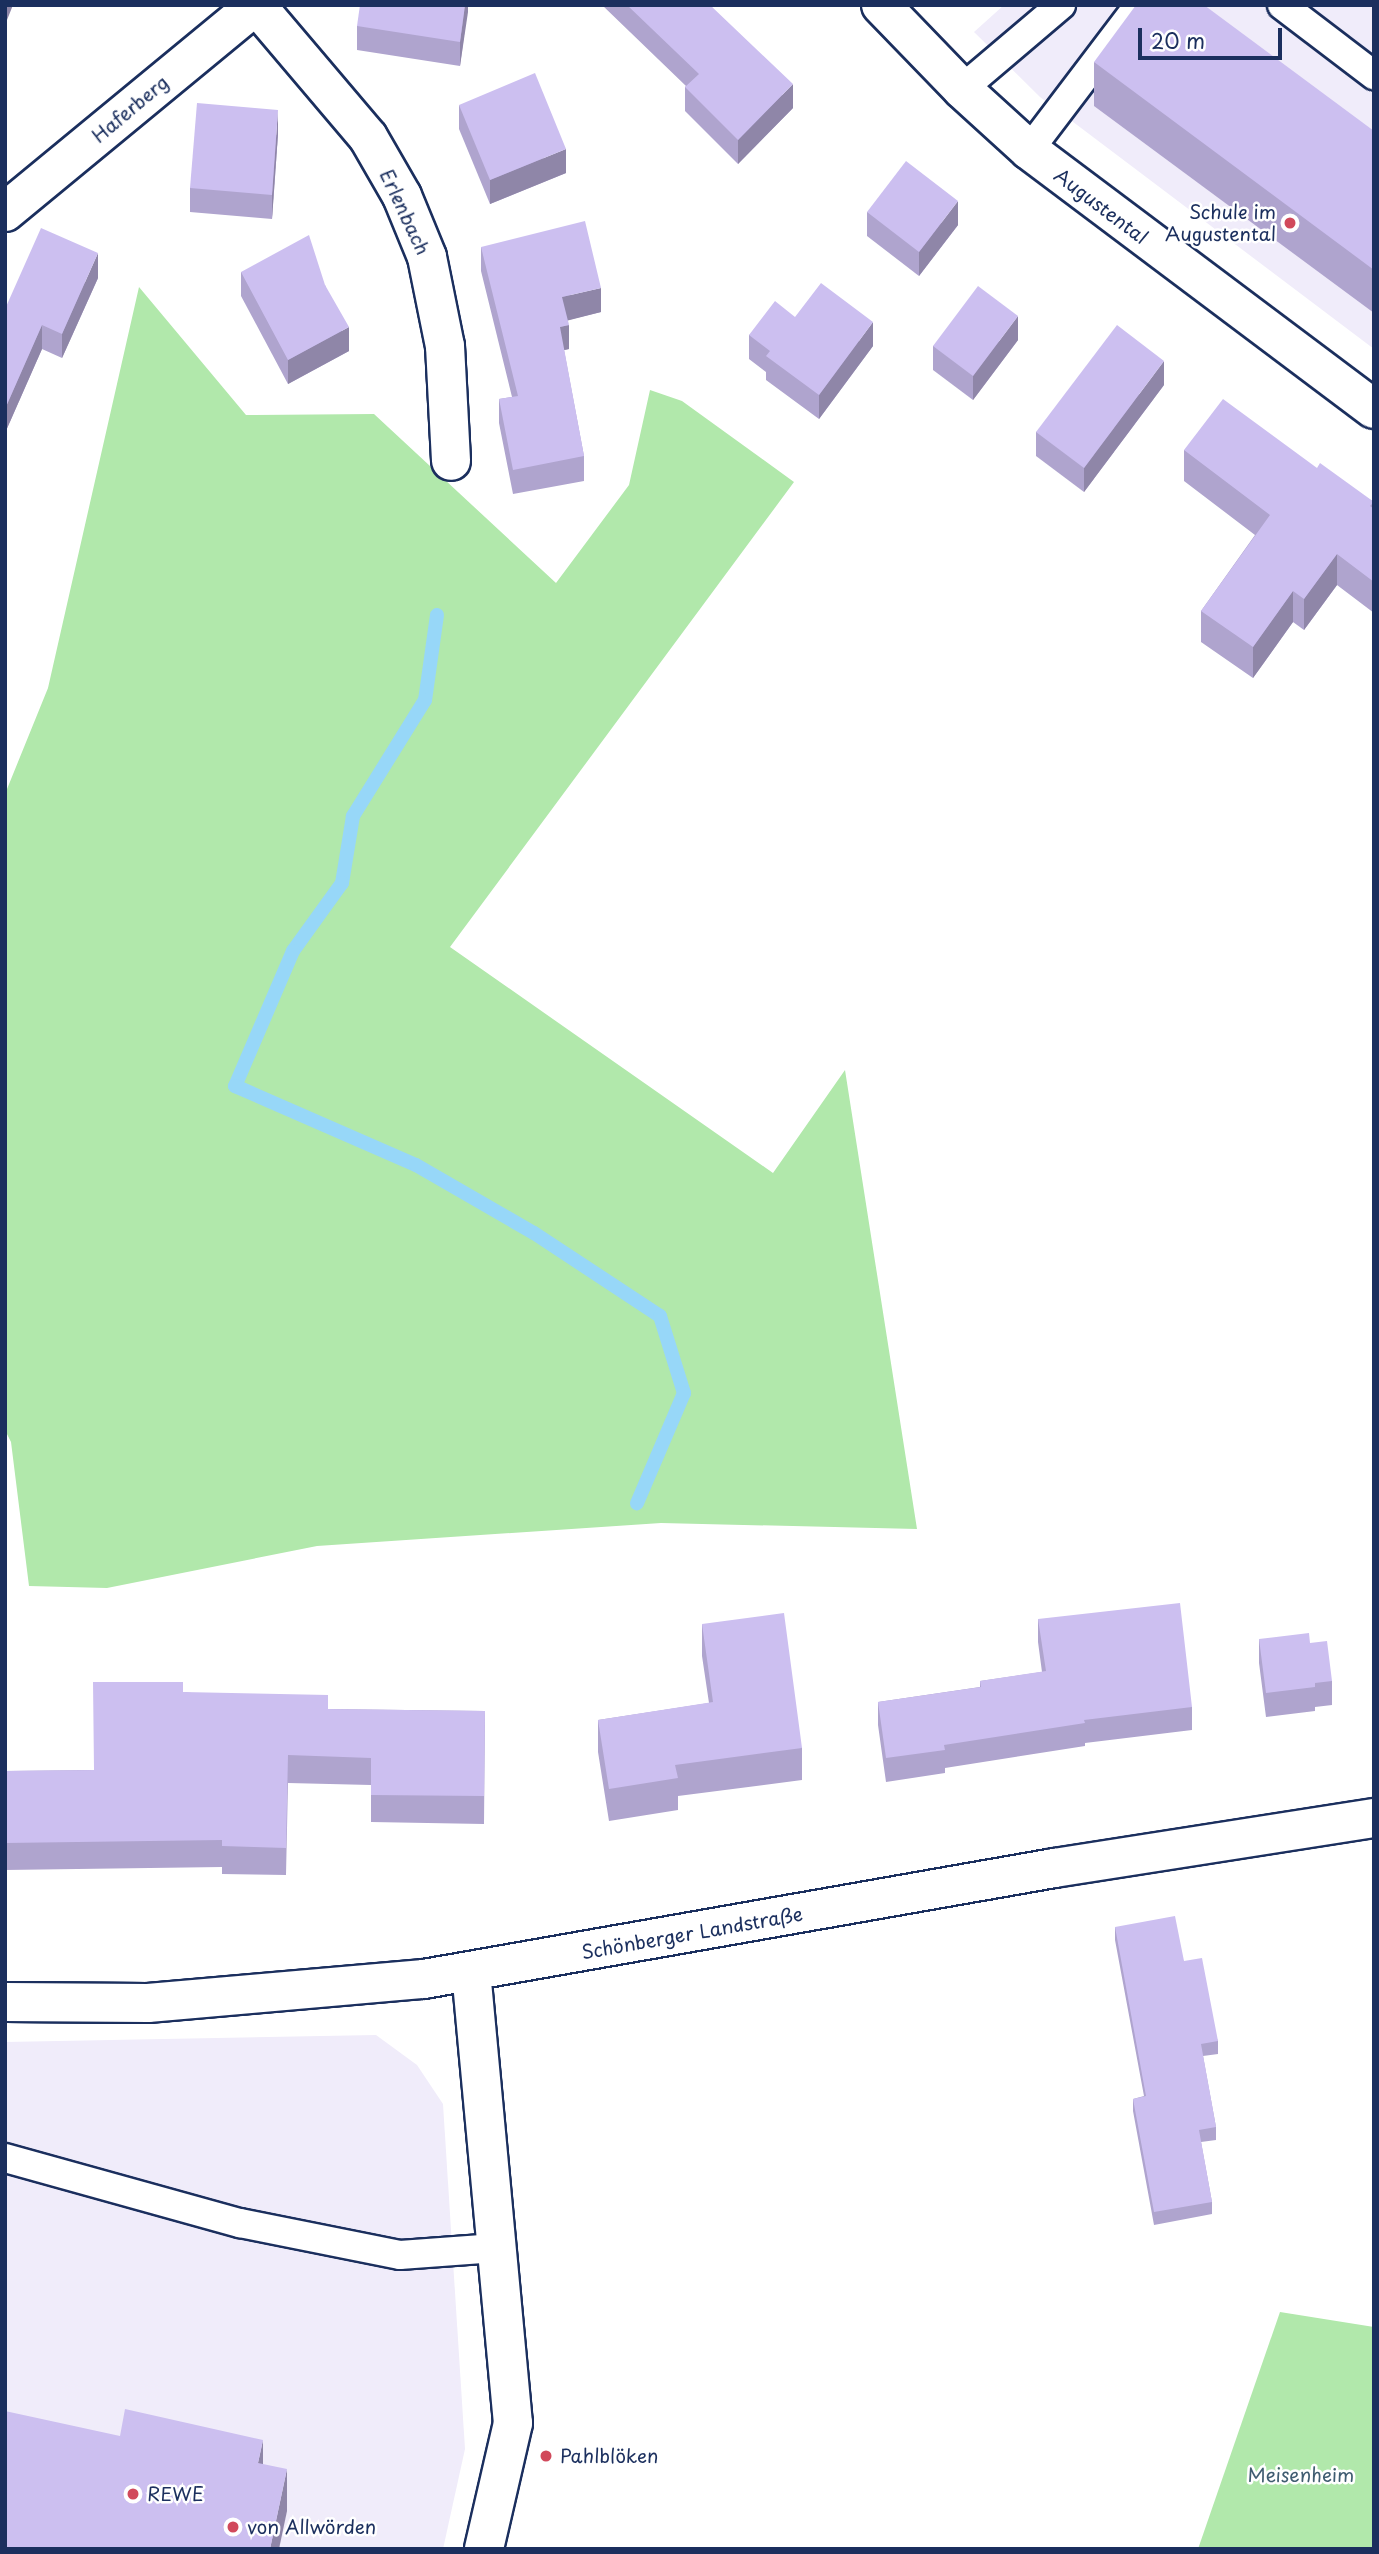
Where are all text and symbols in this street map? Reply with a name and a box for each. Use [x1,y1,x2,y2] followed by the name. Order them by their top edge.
[1141,14,1284,58] scale bar
[1151,24,1205,56] text: 20 m
[87,71,173,147] street label: Haferberg
[1050,163,1152,249] street label: Augustental
[375,166,435,258] street label: Erlenbach
[1165,201,1276,245] place label: Schule im Augustental
[1282,215,1298,231] marker: Schule im Augustental
[579,1902,805,1964] street label: Schönberger Landstraße
[560,2445,659,2467] place label: Pahlblöken
[538,2448,554,2464] marker: Pahlblöken
[1248,2464,1354,2486] park label: Meisenheim
[147,2483,204,2505] place label: REWE
[125,2486,141,2502] marker: REWE
[247,2516,375,2538] place label: von Allwörden
[225,2519,241,2535] marker: von Allwörden

